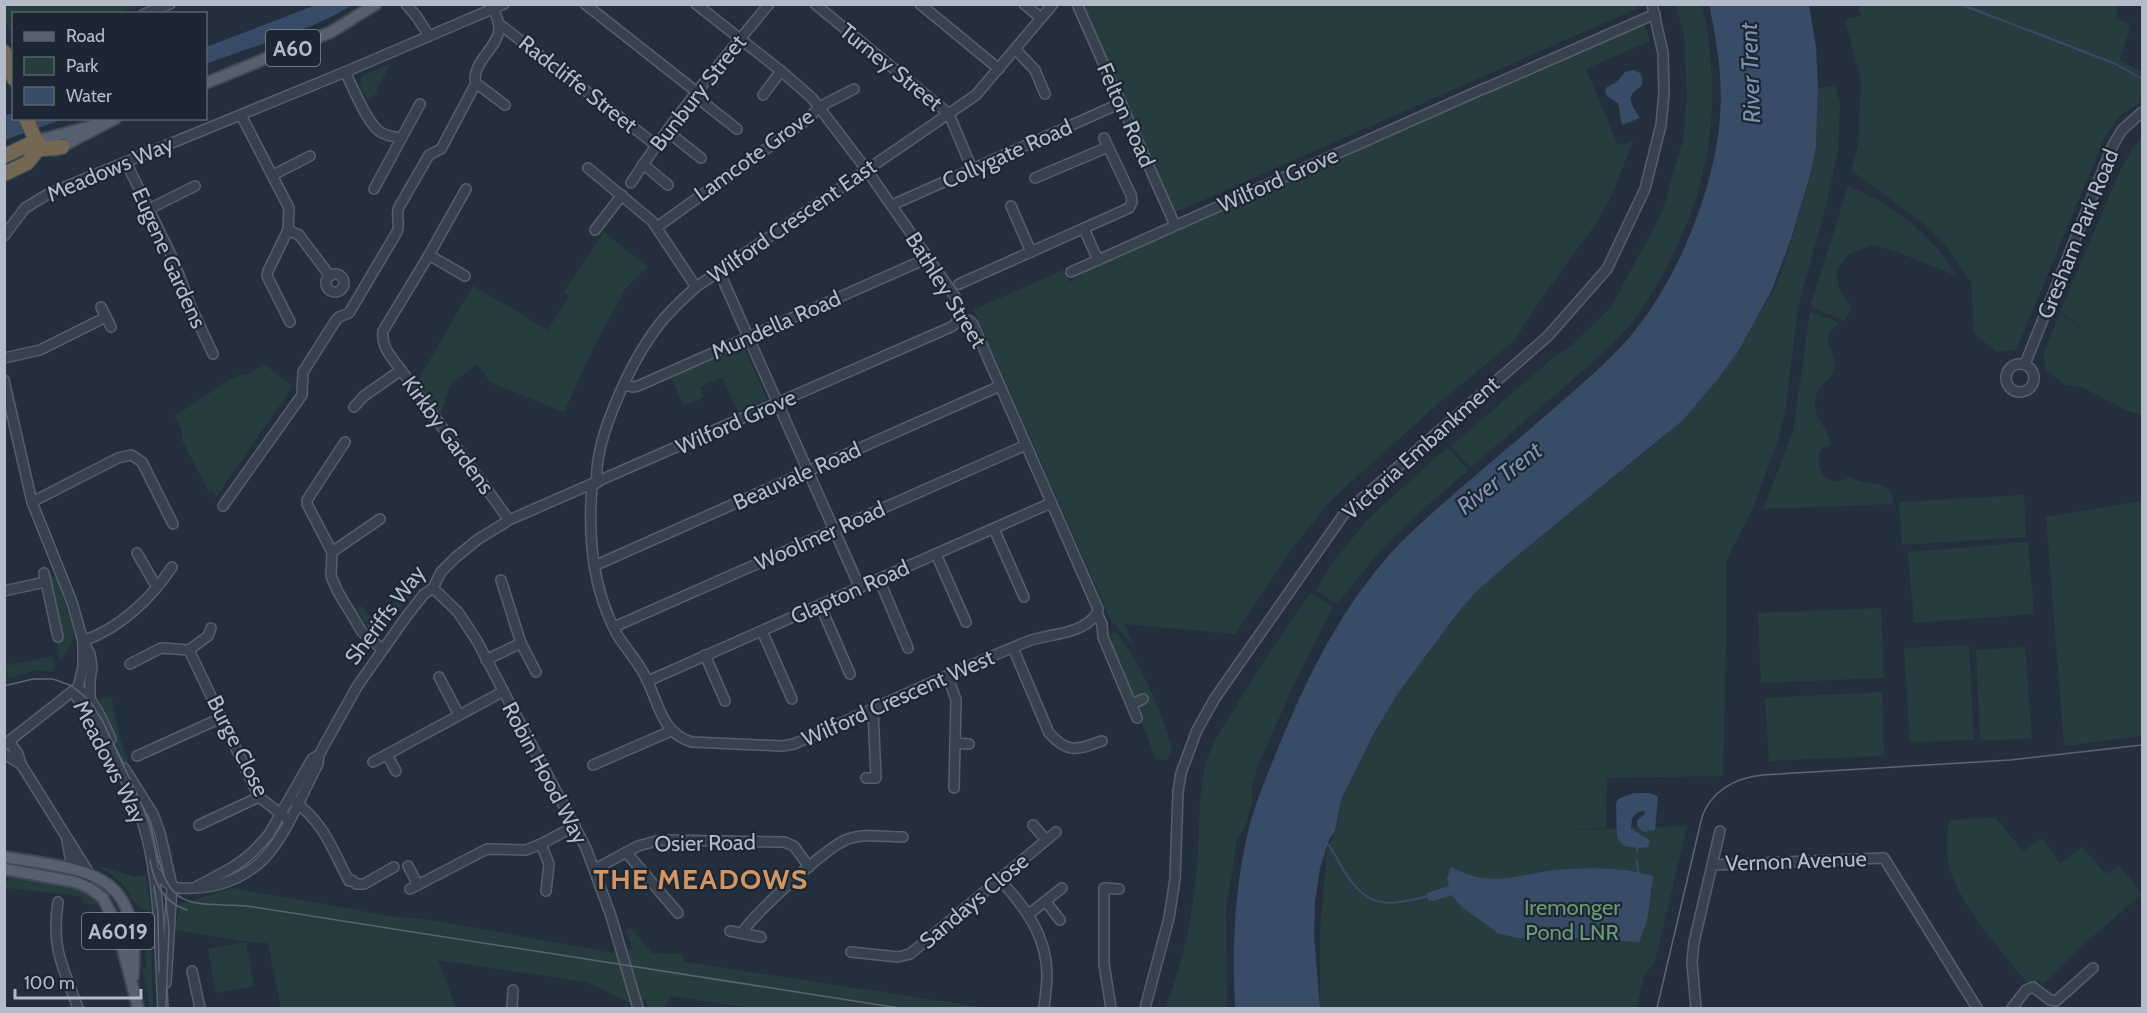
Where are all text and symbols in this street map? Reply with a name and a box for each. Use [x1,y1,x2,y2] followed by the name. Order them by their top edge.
[12,12,207,120] legend
[834,17,948,117] street label: Turney Street
[1734,22,1766,124] water label: River Trent
[66,25,105,47] text: Road
[513,29,643,139] street label: Radcliffe Street
[644,29,752,157] street label: Bunbury Street
[266,30,320,66] road number: A60
[66,55,99,77] text: Park
[1091,59,1161,171] street label: Felton Road
[66,85,112,107] text: Water
[689,103,819,207] street label: Lamcote Grove
[938,113,1076,195] street label: Collygate Road
[43,130,177,208] street label: Meadows Way
[1214,142,1342,218] street label: Wilford Grove
[2032,145,2124,323] street label: Gresham Park Road
[703,153,882,289] street label: Wilford Crescent East
[126,184,212,332] street label: Eugene Gardens
[900,227,993,353] street label: Bathley Street
[707,284,845,366] street label: Mundella Road
[1337,370,1505,526] street label: Victoria Embankment
[396,371,500,499] street label: Kirkby Gardens
[672,384,800,460] street label: Wilford Grove
[1450,435,1548,520] water label: River Trent
[729,436,865,516] street label: Beauvale Road
[751,495,889,577] street label: Woolmer Road
[787,554,913,630] street label: Glapton Road
[339,560,431,670] street label: Sheriffs Way
[798,643,999,752] street label: Wilford Crescent West
[201,691,275,801] street label: Burge Close
[67,696,153,828] street label: Meadows Way
[496,697,594,849] street label: Robin Hood Way
[654,829,756,857] street label: Osier Road
[1725,845,1867,877] street label: Vernon Avenue
[914,848,1034,954] street label: Sandays Close
[593,862,809,896] district label: THE MEADOWS
[1524,894,1620,946] park label: Iremonger Pond LNR
[82,913,154,949] road number: A6019
[15,962,141,1000] scale bar
[24,972,75,994] text: 100 m

